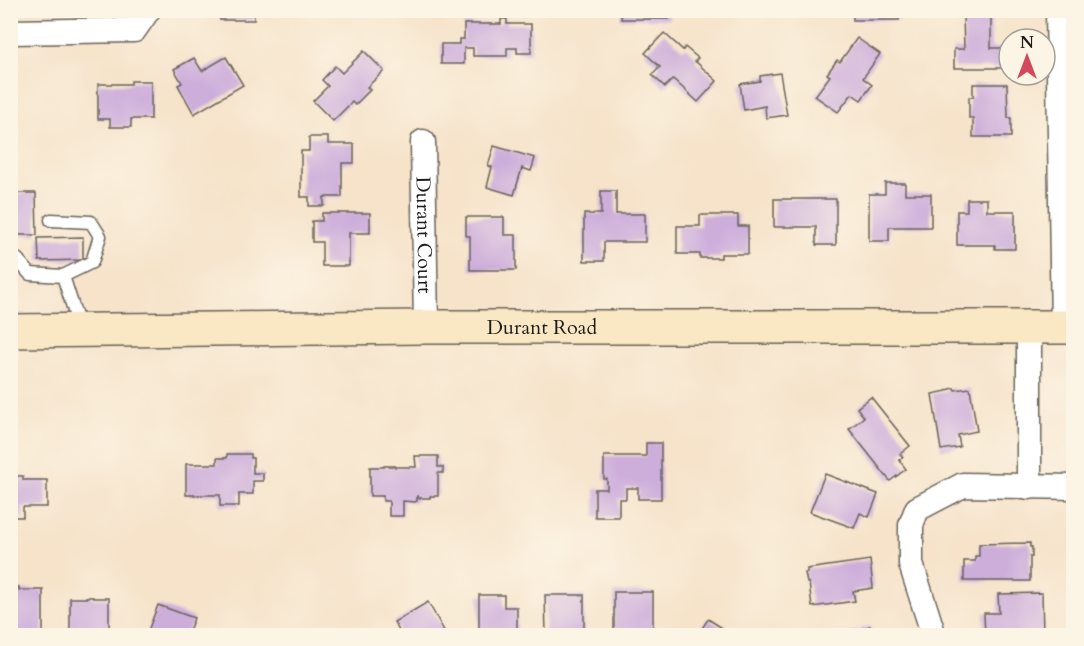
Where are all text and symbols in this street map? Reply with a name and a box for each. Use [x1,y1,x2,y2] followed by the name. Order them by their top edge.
[997,27,1057,87] north arrow
[1020,32,1034,54] text: N
[410,176,439,294] street label: Durant Court
[487,314,597,341] street label: Durant Road

